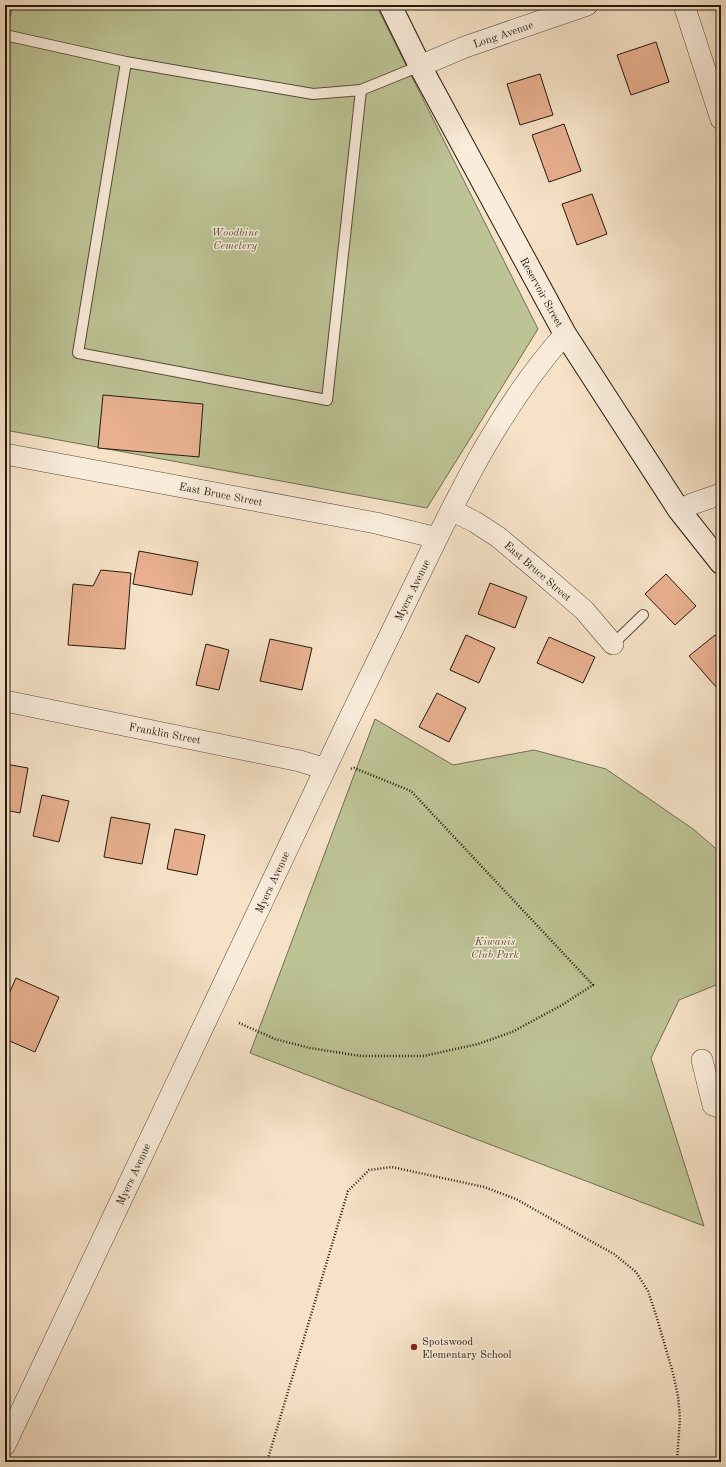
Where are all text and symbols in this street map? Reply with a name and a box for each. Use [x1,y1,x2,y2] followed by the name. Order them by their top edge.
[472,20,535,51] street label: Long Avenue
[211,228,259,252] park label: Woodbine Cemetery
[517,256,564,330] street label: Reservoir Street
[178,482,264,509] street label: East Bruce Street
[501,540,573,604] street label: East Bruce Street
[394,558,433,623] street label: Myers Avenue
[128,722,202,747] street label: Franklin Street
[254,850,292,915] street label: Myers Avenue
[471,937,520,961] park label: Kiwanis Club Park
[115,1142,153,1207] street label: Myers Avenue
[422,1337,512,1361] place label: Spotswood Elementary School
[409,1342,419,1352] marker: Spotswood Elementary School

